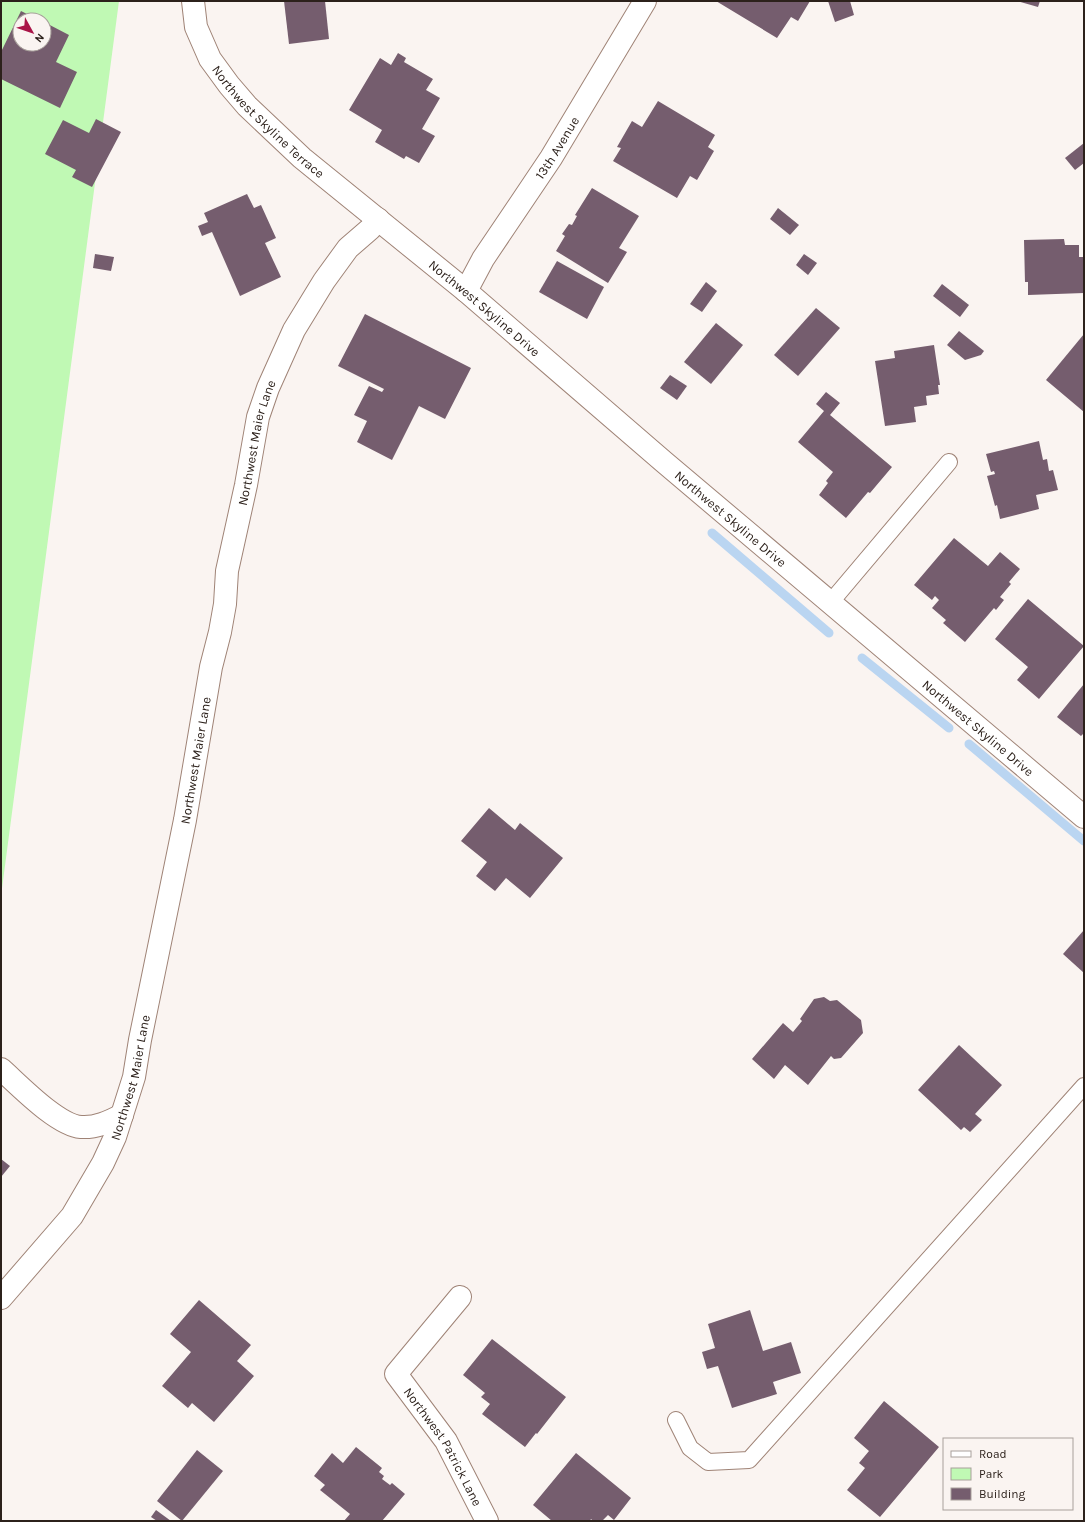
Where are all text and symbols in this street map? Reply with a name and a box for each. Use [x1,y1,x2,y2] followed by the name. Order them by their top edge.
[12,12,52,52] north arrow
[32,31,47,45] text: N
[210,62,328,181] street label: Northwest Skyline Terrace
[532,113,582,182] street label: 13th Avenue
[426,257,544,359] street label: Northwest Skyline Drive
[234,377,278,507] street label: Northwest Maier Lane
[672,467,790,570] street label: Northwest Skyline Drive
[920,676,1037,779] street label: Northwest Skyline Drive
[177,695,213,825] street label: Northwest Maier Lane
[107,1013,153,1142] street label: Northwest Maier Lane
[401,1384,486,1509] street label: Northwest Patrick Lane
[943,1438,1073,1510] legend
[979,1447,1007,1461] text: Road
[979,1467,1004,1481] text: Park
[979,1487,1026,1501] text: Building

